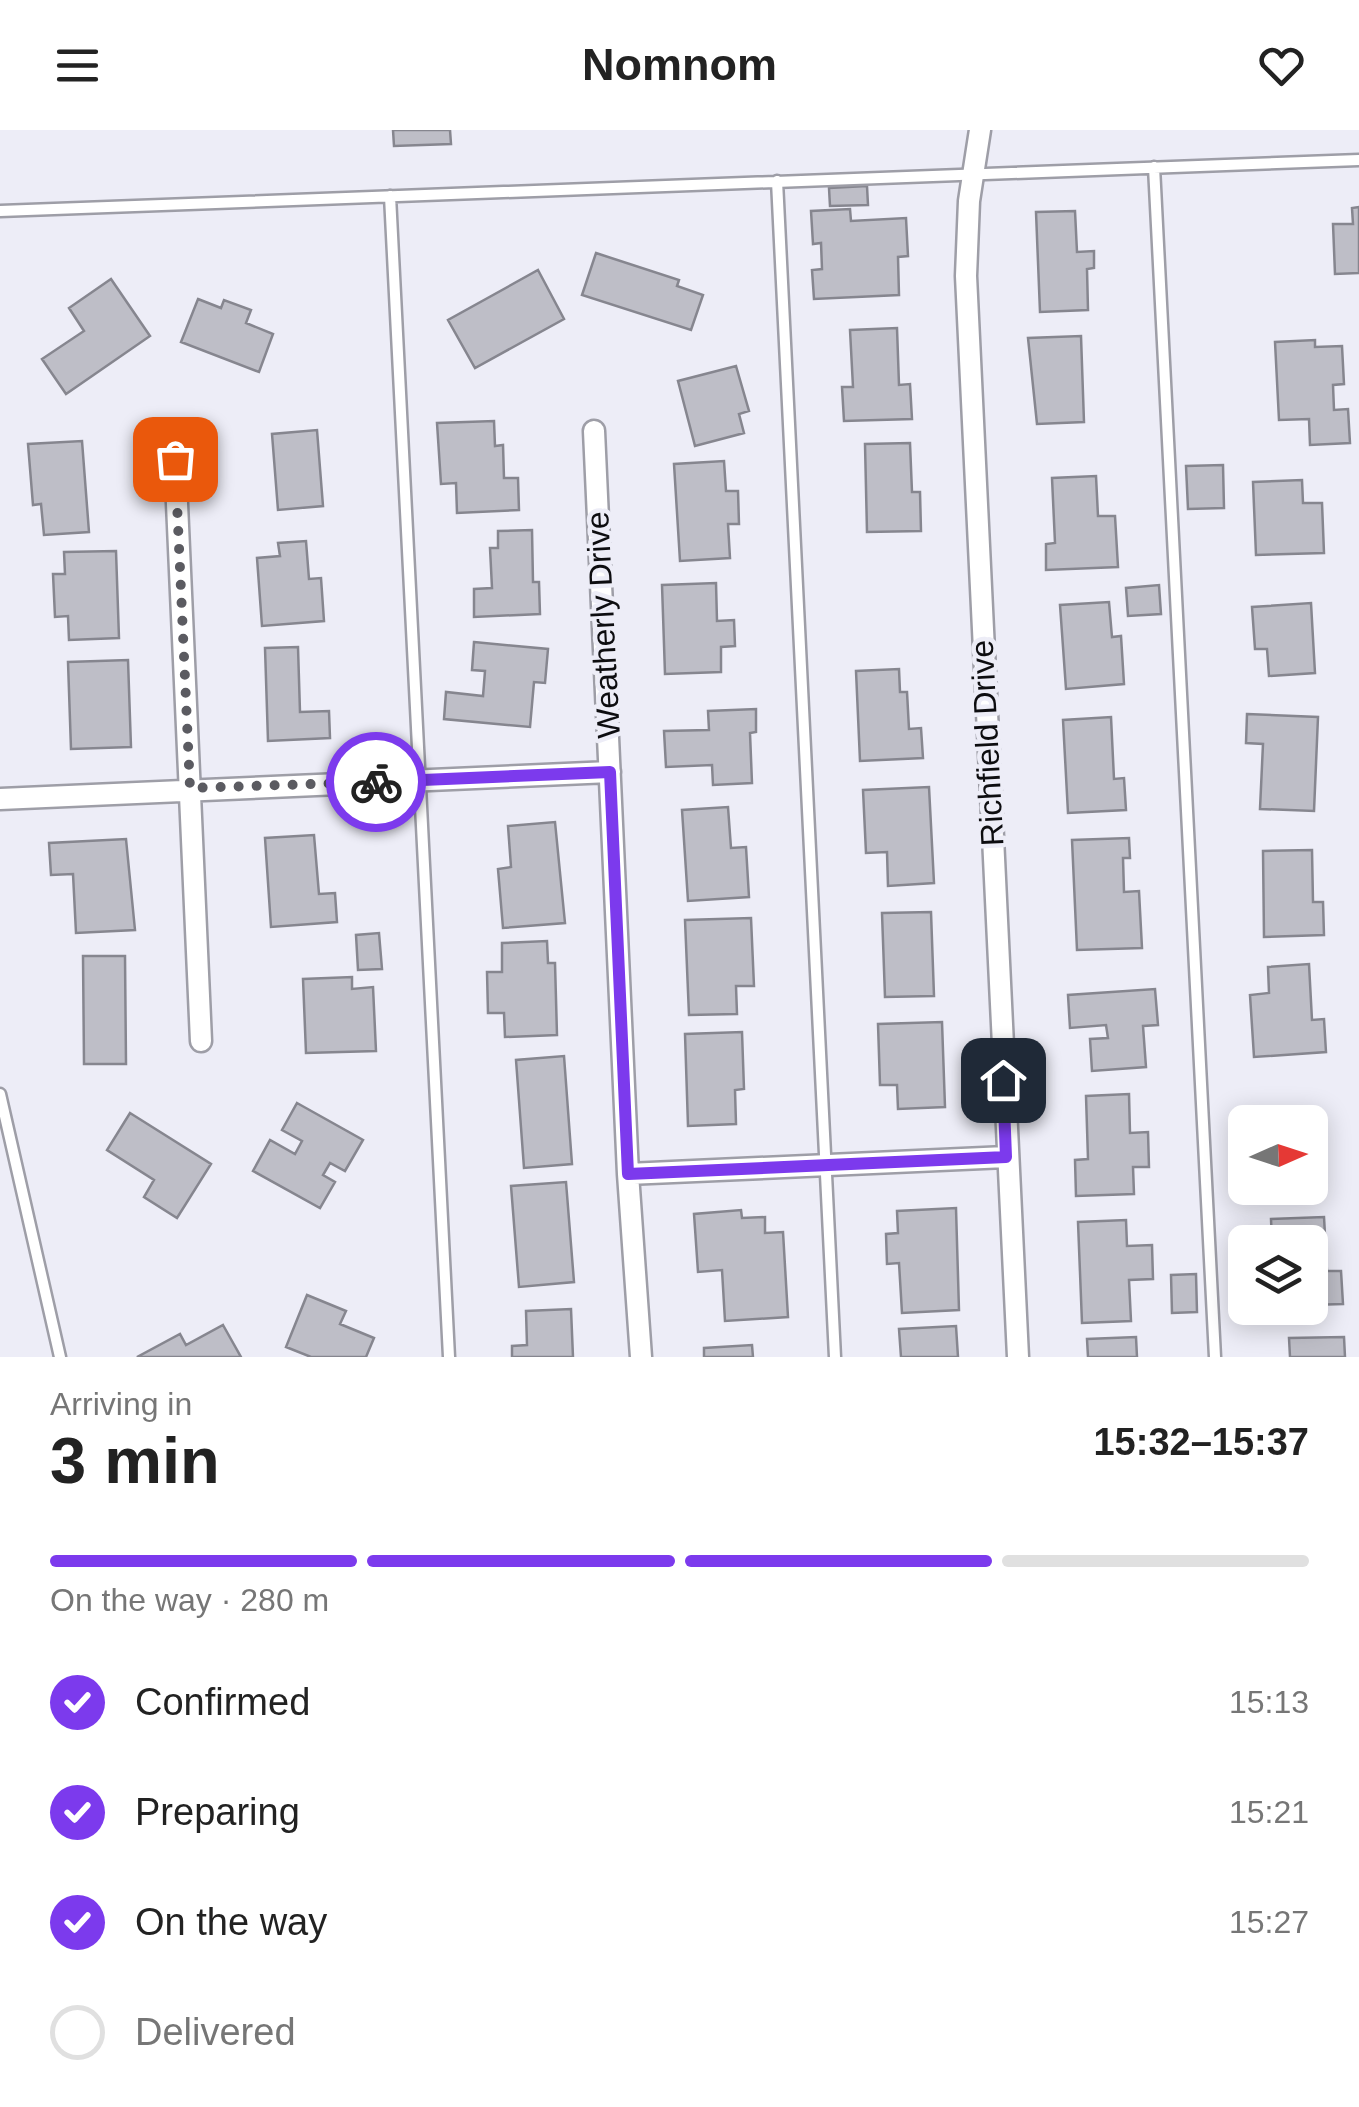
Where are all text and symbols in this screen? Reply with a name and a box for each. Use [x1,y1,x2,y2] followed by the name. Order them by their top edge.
[50,38,105,93] icon: menu
[1254,38,1309,93] icon: heart
[582,39,777,90] text: Nomnom
[133,417,218,502] pin
[148,432,203,487] icon: bag
[579,511,627,739] street label: Weatherly Drive
[964,639,1010,847] street label: Richfield Drive
[326,732,426,832] courier
[349,755,404,810] icon: bike
[961,1038,1046,1123] pin
[976,1053,1031,1108] icon: home
[1228,1105,1328,1205] north arrow
[1228,1105,1328,1325] map controls
[1228,1225,1328,1325] button: layers
[50,1386,192,1422] text: Arriving in
[1093,1421,1309,1463] text: 15:32–15:37
[50,1424,220,1497] text: 3 min
[50,1582,329,1618] text: On the way · 280 m
[50,1675,105,1730] icon: check
[135,1681,310,1723] text: Confirmed
[1229,1684,1309,1720] text: 15:13
[50,1785,105,1840] icon: check
[135,1791,300,1833] text: Preparing
[1229,1794,1309,1830] text: 15:21
[50,1895,105,1950] icon: check
[135,1901,327,1943] text: On the way
[1229,1904,1309,1940] text: 15:27
[135,2011,296,2053] text: Delivered

